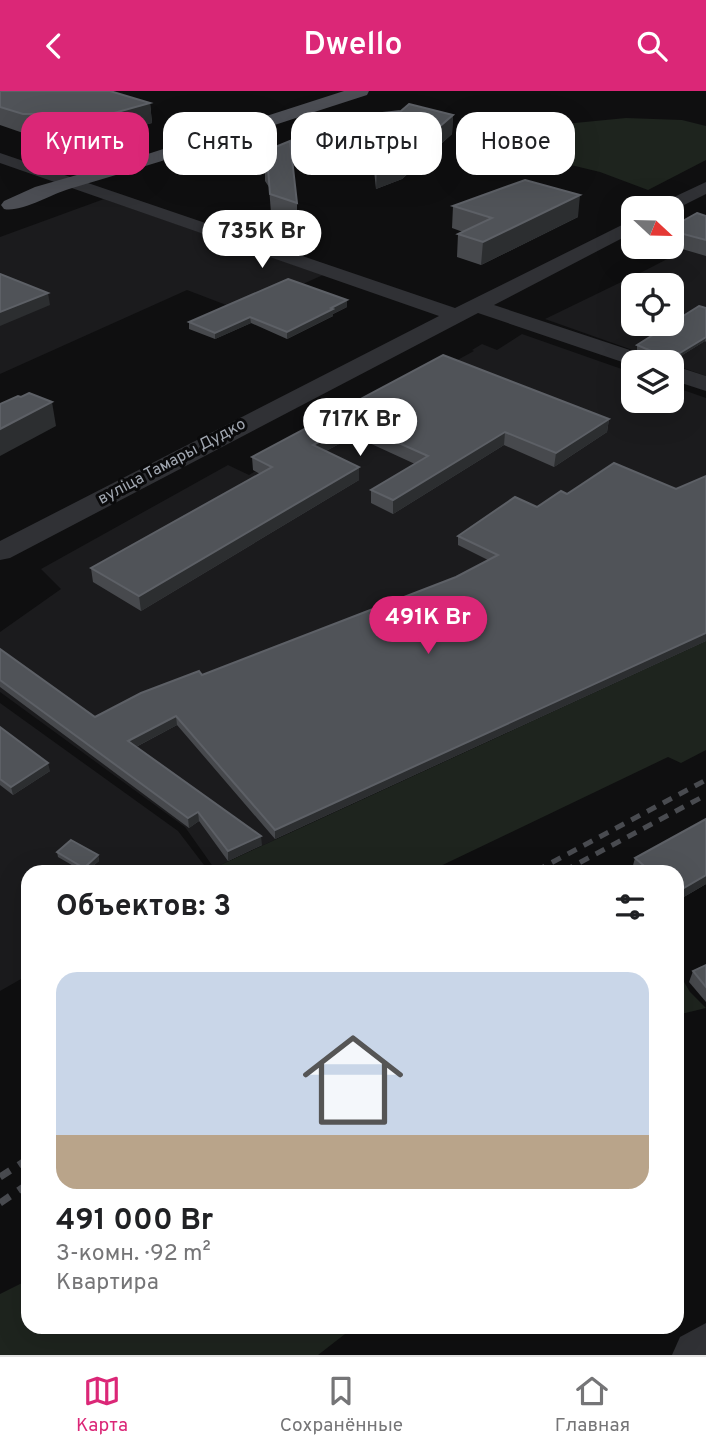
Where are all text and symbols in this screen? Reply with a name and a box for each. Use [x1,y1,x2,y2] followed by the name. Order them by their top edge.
[303,26,403,66] text: Dwello
[35,27,73,65] icon: back
[633,27,671,65] icon: search
[21,112,149,175] chip: Купить
[163,112,277,175] chip: Снять
[291,112,442,175] chip: Фильтры
[456,112,575,175] chip: Новое
[621,196,684,259] north arrow
[621,196,684,413] map controls
[197,211,327,270] pin: 735K Br
[218,218,306,247] text: 735K Br
[621,273,684,336] button: locate
[621,350,684,413] button: layers
[295,399,425,458] pin: 717K Br
[319,406,401,435] text: 717K Br
[95,414,249,509] street label: вуліца Тамары Дудко
[363,596,493,656] pin: 491K Br
[385,604,471,633] text: 491K Br
[611,888,649,926] icon: filters
[56,889,231,926] text: Объектов: 3
[290,1017,416,1143] icon: home
[56,1203,213,1240] text: 491 000 Br
[56,1240,211,1269] text: 3-комн. · 92 m²
[56,1269,159,1298] text: Квартира
[76,1372,128,1438] tab: Карта
[280,1372,403,1438] tab: Сохранённые
[555,1372,630,1438] tab: Главная

